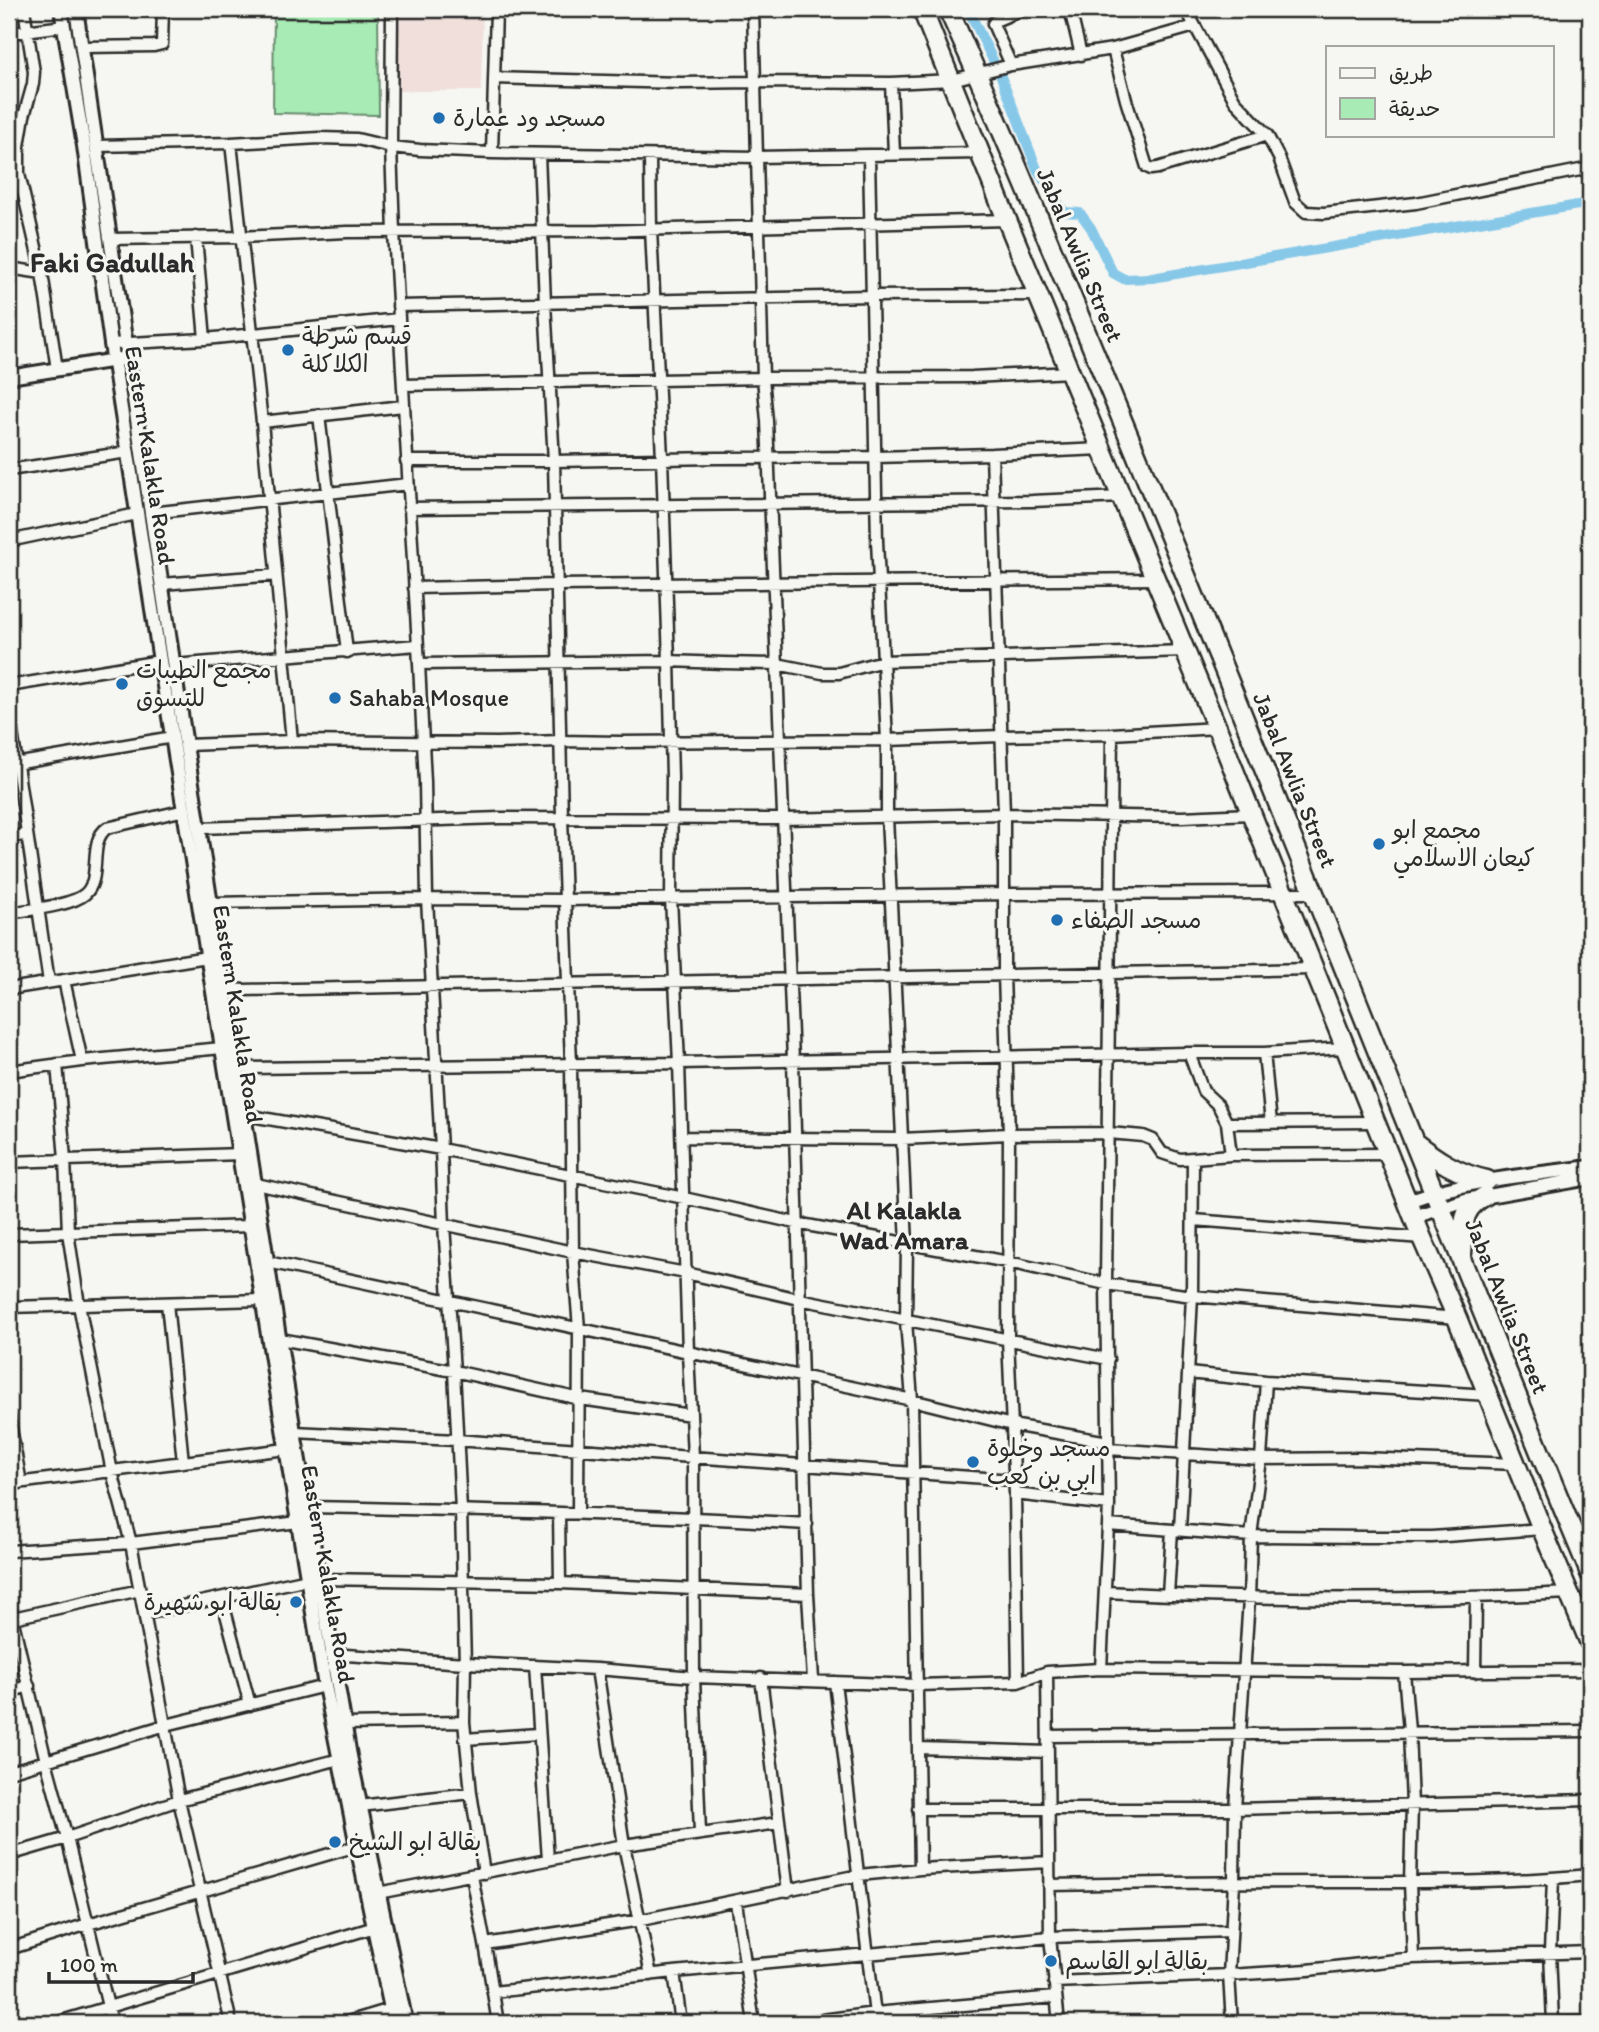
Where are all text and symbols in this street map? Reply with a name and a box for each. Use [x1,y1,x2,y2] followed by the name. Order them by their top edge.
[1326,46,1554,136] legend
[1389,60,1433,85] text: طريق
[1389,96,1440,121] text: حديقة
[453,103,606,132] place label: مسجد ود عمارة
[431,110,447,126] marker: مسجد ود عمارة
[1031,163,1130,346] street label: Jabal Awlia Street
[30,245,195,279] district label: Faki Gadullah
[302,321,412,378] place label: قسم شرطة الكلاكلة
[280,342,296,358] marker: قسم شرطة الكلاكلة
[119,344,182,566] street label: Eastern Kalakla Road
[136,655,271,714] place label: مجمع الطيبات للتسوق
[114,676,130,692] marker: مجمع الطيبات للتسوق
[349,683,509,712] place label: Sahaba Mosque
[1247,688,1344,872] street label: Jabal Awlia Street
[327,690,343,706] marker: Sahaba Mosque
[1391,815,1535,879] place label: مجمع ابو كيعان الاسلامي
[1371,836,1387,852] marker: مجمع ابو كيعان الاسلامي
[207,903,270,1125] street label: Eastern Kalakla Road
[1071,905,1202,934] place label: مسجد الصفاء
[1049,912,1065,928] marker: مسجد الصفاء
[839,1194,969,1256] district label: Al Kalakla Wad Amara
[1459,1214,1556,1398] street label: Jabal Awlia Street
[987,1433,1111,1497] place label: مسجد وخلوة ابي بن كعب
[965,1454,981,1470] marker: مسجد وخلوة ابي بن كعب
[295,1463,362,1685] street label: Eastern Kalakla Road
[143,1587,282,1617] place label: بقالة ابو شهيرة
[288,1594,304,1610] marker: بقالة ابو شهيرة
[349,1827,481,1858] place label: بقالة ابو الشيخ
[327,1834,343,1850] marker: بقالة ابو الشيخ
[49,1941,192,1985] scale bar
[1065,1946,1208,1979] place label: بقالة ابو القاسم
[60,1952,118,1977] text: 100 m
[1043,1953,1059,1969] marker: بقالة ابو القاسم

